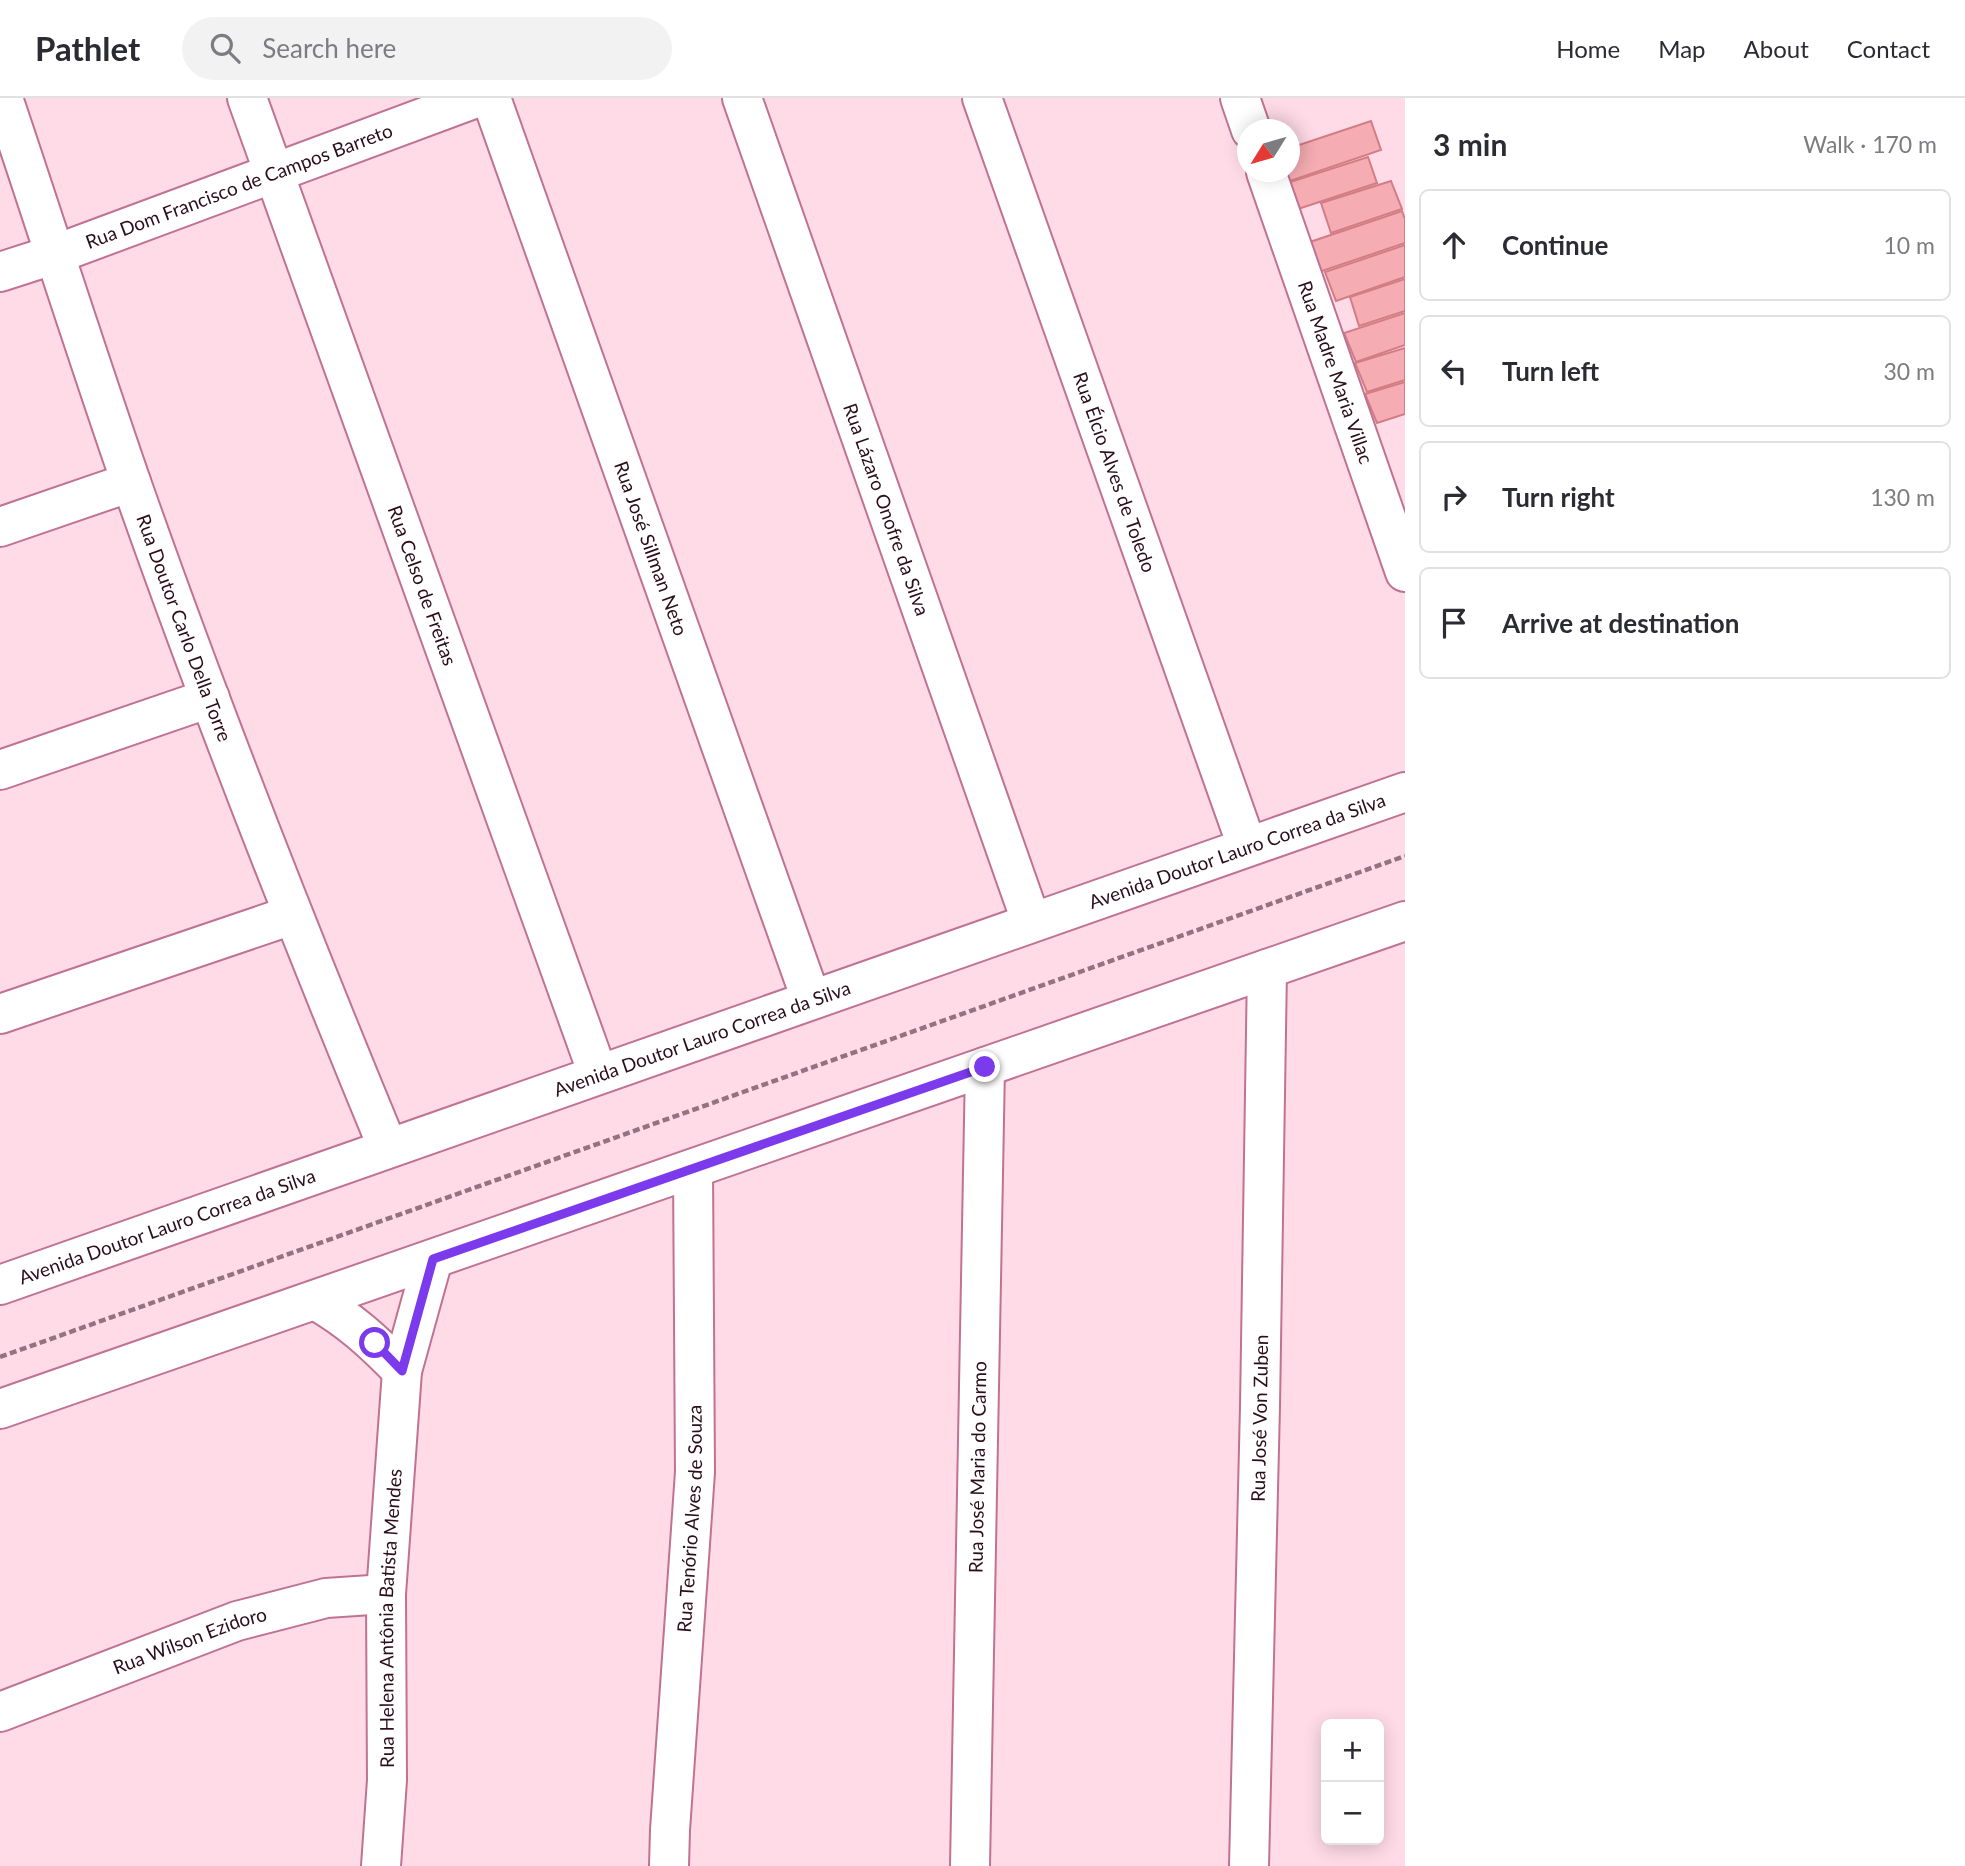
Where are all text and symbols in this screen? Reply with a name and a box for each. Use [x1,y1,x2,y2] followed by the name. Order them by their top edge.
[182,17,672,80] search box
[35,28,140,68] text: Pathlet
[206,29,244,67] icon: search
[262,32,396,64] text: Search here
[1556,34,1620,63] text: Home
[1658,34,1706,63] text: Map
[1744,34,1809,63] text: About
[1847,34,1930,63] text: Contact
[82,118,395,253] street label: Rua Dom Francisco de Campos Barreto
[1237,119,1300,182] north arrow
[1433,126,1507,162] text: 3 min
[1803,130,1937,158] text: Walk · 170 m
[1435,226,1473,264] icon: ahead
[1502,229,1608,261] text: Continue
[1884,231,1935,259] text: 10 m
[1294,278,1378,467] street label: Rua Madre Maria Villac
[1435,352,1473,390] icon: left
[1502,355,1599,387] text: Turn left
[1884,357,1935,385] text: 30 m
[1069,369,1161,575] street label: Rua Élcio Alves de Toledo
[839,400,935,618] street label: Rua Lázaro Onofre da Silva
[610,458,693,639] street label: Rua José Sillman Neto
[1435,478,1473,516] icon: right
[1502,481,1615,513] text: Turn right
[1870,483,1935,511] text: 130 m
[383,502,462,668] street label: Rua Celso de Freitas
[132,511,237,745] street label: Rua Doutor Carlo Della Torre
[1435,604,1473,642] icon: arrive
[1502,607,1739,639] text: Arrive at destination
[1085,788,1388,913] street label: Avenida Doutor Lauro Correa da Silva
[550,976,853,1101] street label: Avenida Doutor Lauro Correa da Silva
[969,1051,1000,1082] route end
[15,1163,318,1289] street label: Avenida Doutor Lauro Correa da Silva
[359,1327,390,1358] route start
[1246,1334,1272,1502] street label: Rua José Von Zuben
[964,1361,990,1573] street label: Rua José Maria do Carmo
[672,1405,706,1633] street label: Rua Tenório Alves de Souza
[374,1468,406,1768] street label: Rua Helena Antônia Batista Mendes
[109,1602,269,1679] street label: Rua Wilson Ezidoro
[1321,1719,1384,1845] map controls
[1321,1719,1384,1782] button: +
[1321,1782,1384,1845] button: −

